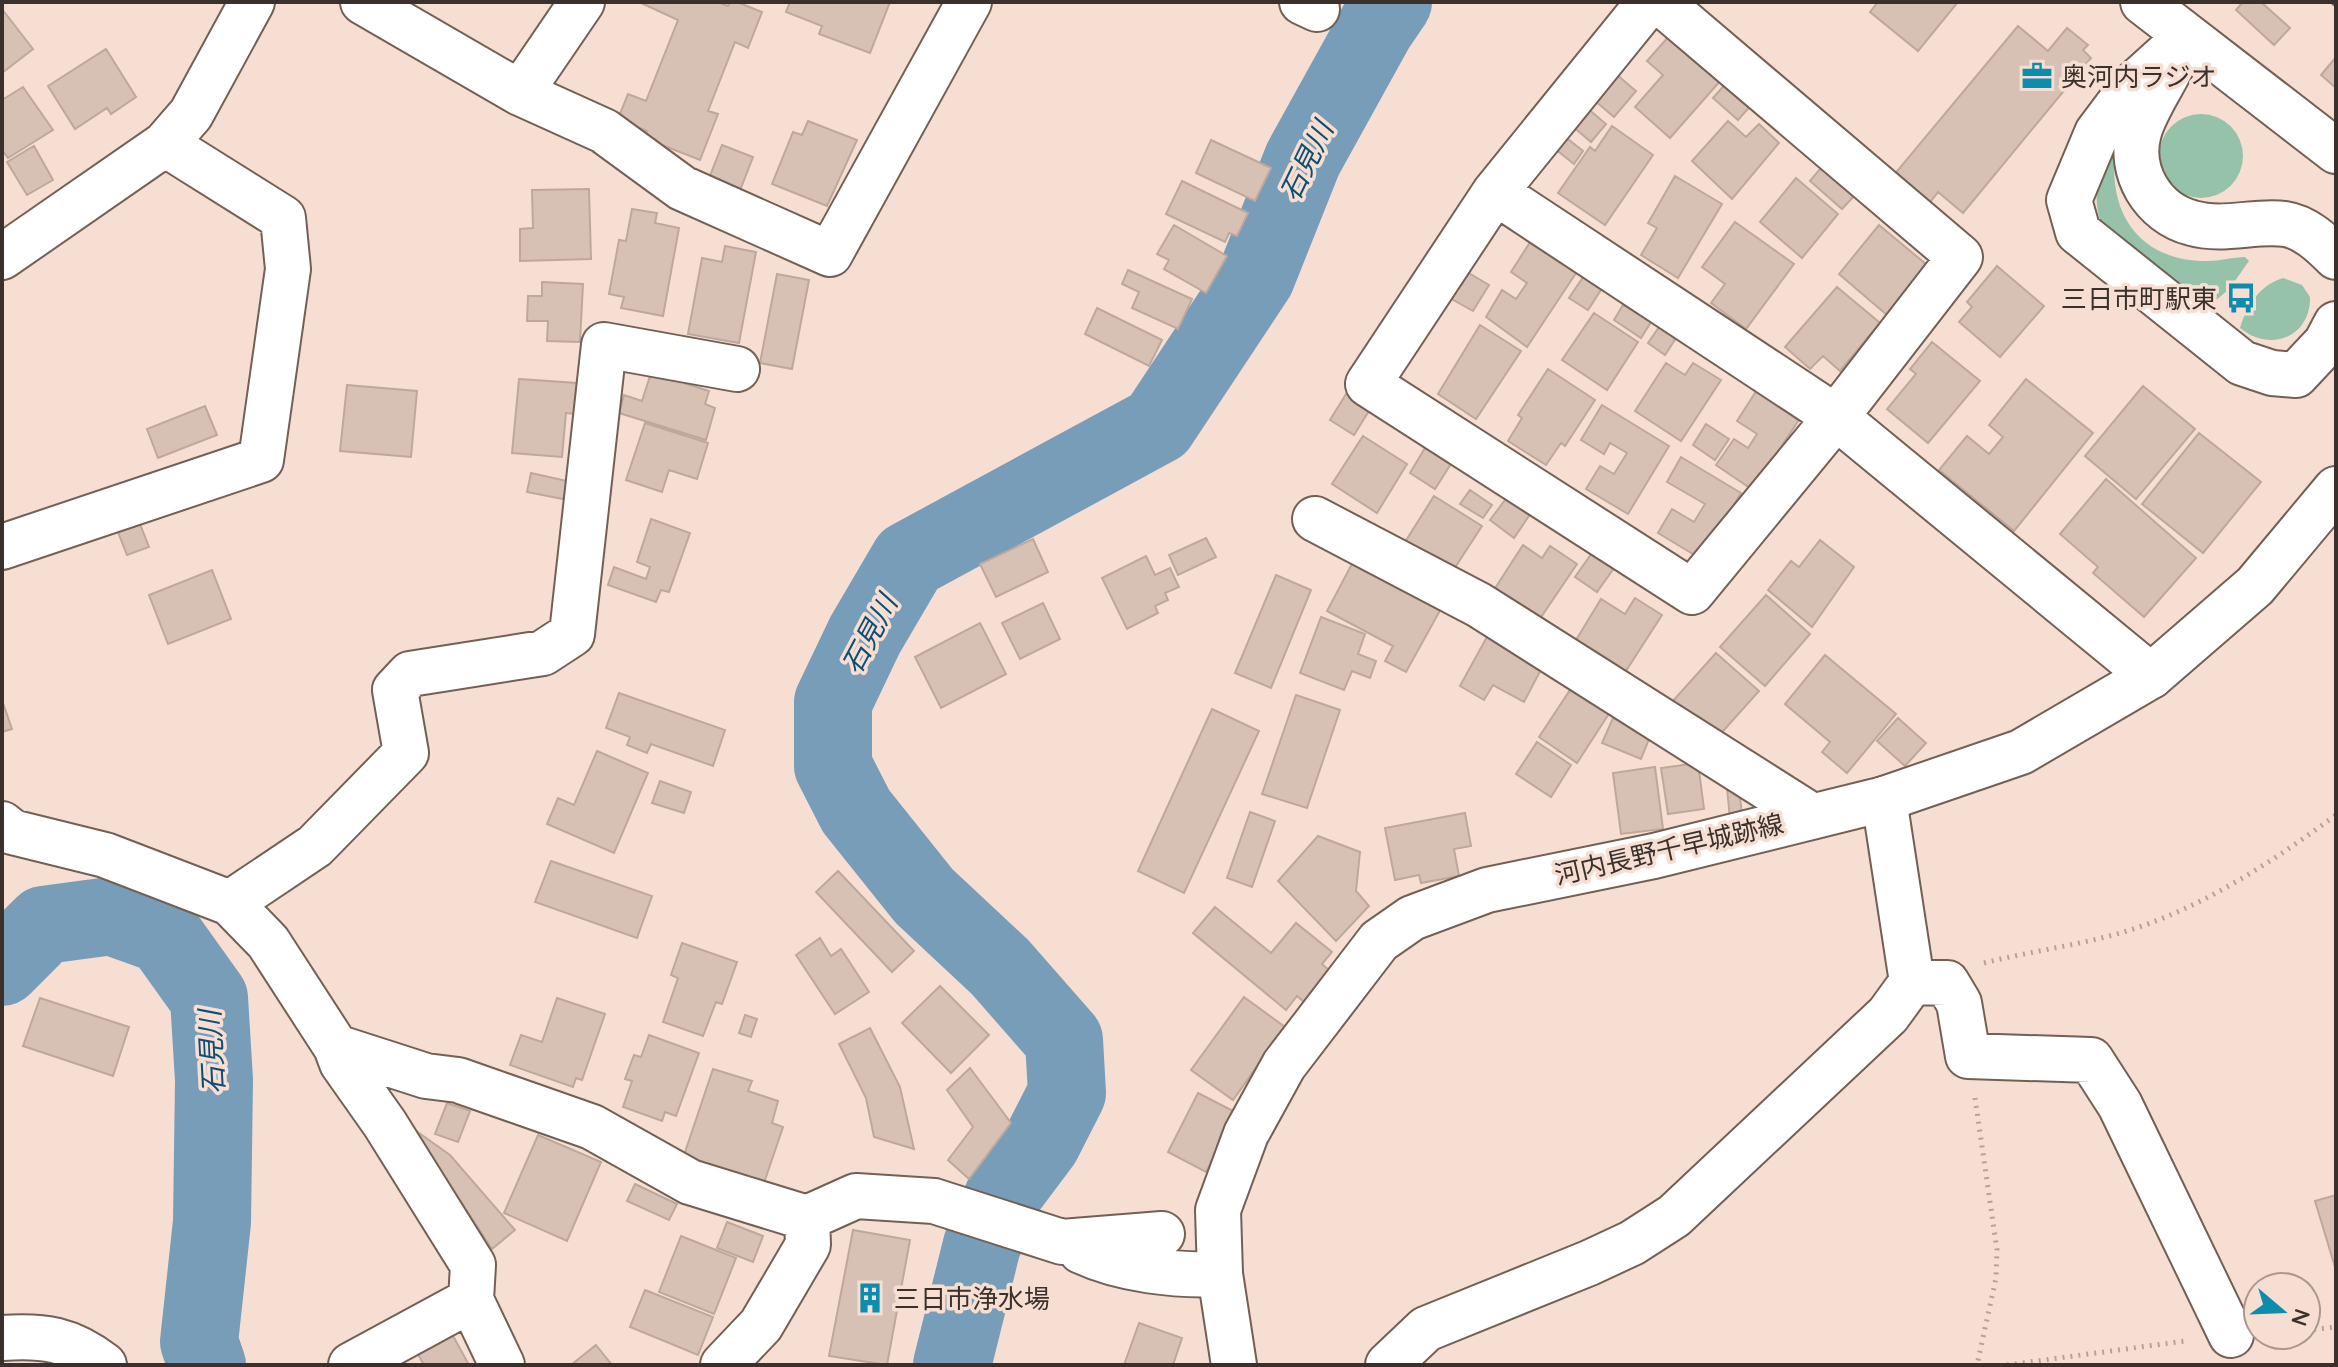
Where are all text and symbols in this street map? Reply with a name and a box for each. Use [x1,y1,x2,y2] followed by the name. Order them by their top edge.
[2020,59,2054,93] office icon: 奥河内ラジオ
[2061,60,2216,93] place label: 奥河内ラジオ
[1272,113,1341,206] water label: 石見川
[2224,281,2258,315] bus stop icon: 三日市町駅東
[2061,282,2217,315] place label: 三日市町駅東
[834,586,906,679] water label: 石見川
[1551,807,1787,891] street label: 河内長野千早城跡線
[191,1006,231,1095] water label: 石見川
[2242,1271,2322,1351] north arrow
[853,1281,887,1315] building icon: 三日市浄水場
[894,1282,1050,1315] place label: 三日市浄水場
[2285,1305,2317,1330] text: N

